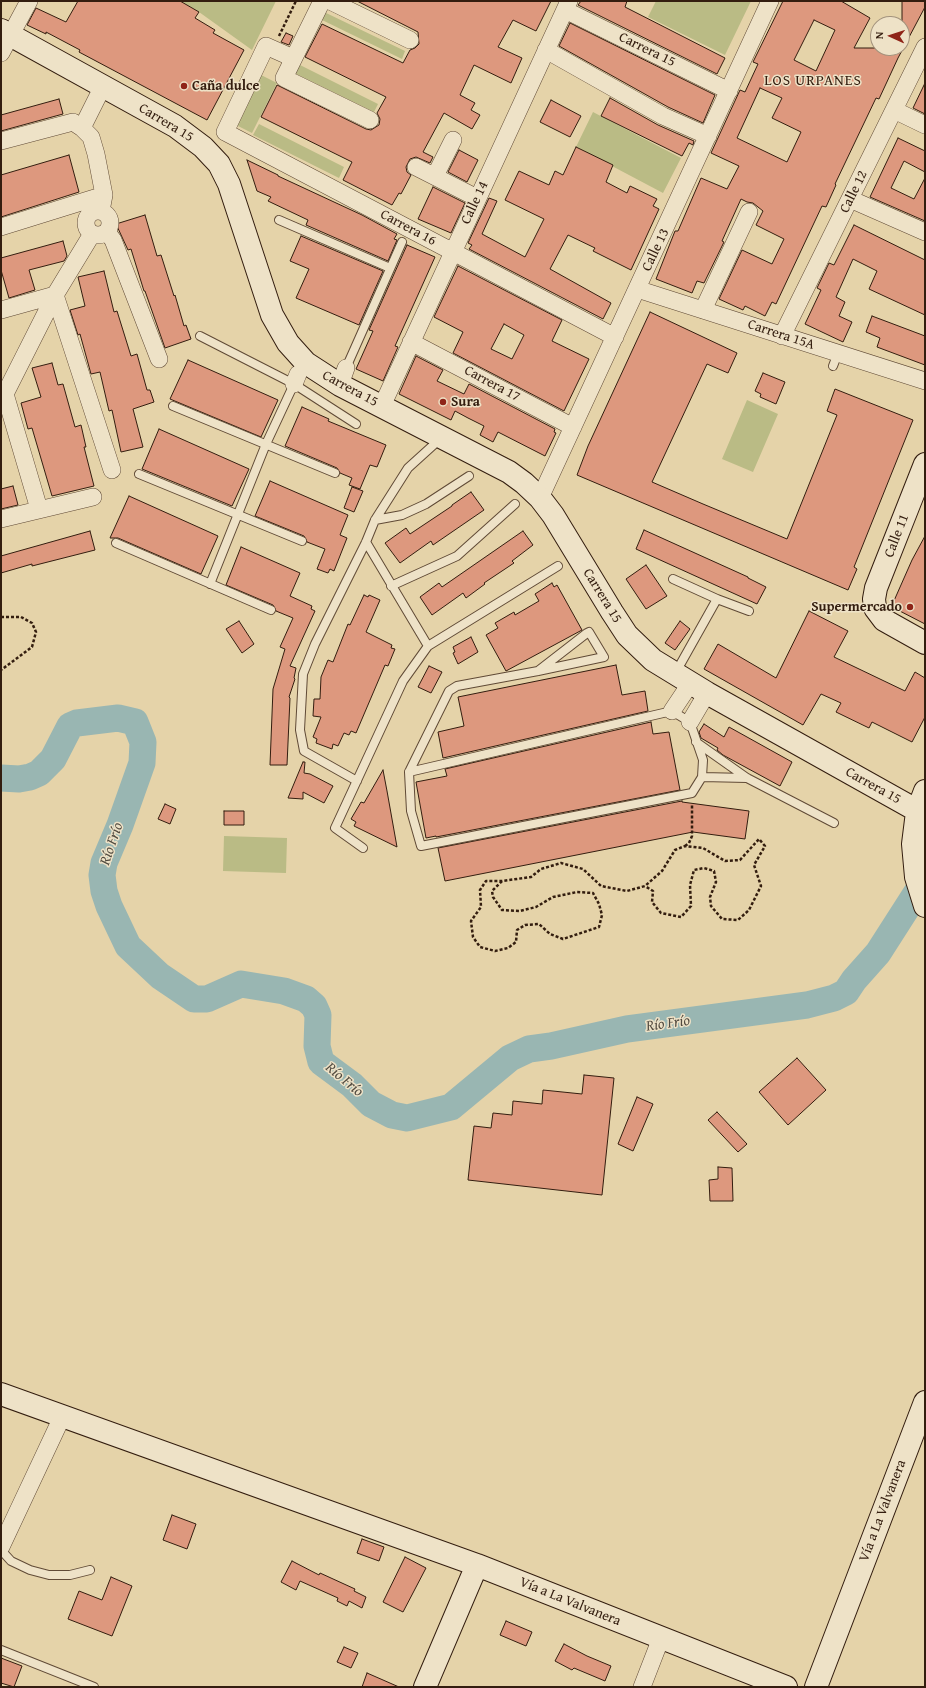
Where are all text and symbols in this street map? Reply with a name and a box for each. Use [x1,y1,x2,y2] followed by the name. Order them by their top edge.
[870,16,910,56] north arrow
[616,29,678,71] street label: Carrera 15
[871,31,887,40] text: N
[764,72,862,90] district label: LOS URPANES
[192,78,259,94] place label: Caña dulce
[179,81,189,91] marker: Caña dulce
[136,100,196,146] street label: Carrera 15
[837,168,871,216] street label: Calle 12
[458,179,492,227] street label: Calle 14
[377,206,439,250] street label: Carrera 16
[639,226,673,274] street label: Calle 13
[745,316,817,354] street label: Carrera 15A
[461,362,523,406] street label: Carrera 17
[319,367,381,411] street label: Carrera 15
[451,394,480,410] place label: Sura
[438,397,448,407] marker: Sura
[881,512,913,560] street label: Calle 11
[579,566,625,626] street label: Carrera 15
[811,599,902,615] place label: Supermercado
[905,602,915,612] marker: Supermercado
[842,764,904,808] street label: Carrera 15
[96,820,128,868] water label: Río Frío
[645,1012,691,1036] water label: Río Frío
[321,1059,367,1101] water label: Río Frío
[856,1458,910,1564] street label: Vía a La Valvanera
[517,1574,623,1630] street label: Vía a La Valvanera

